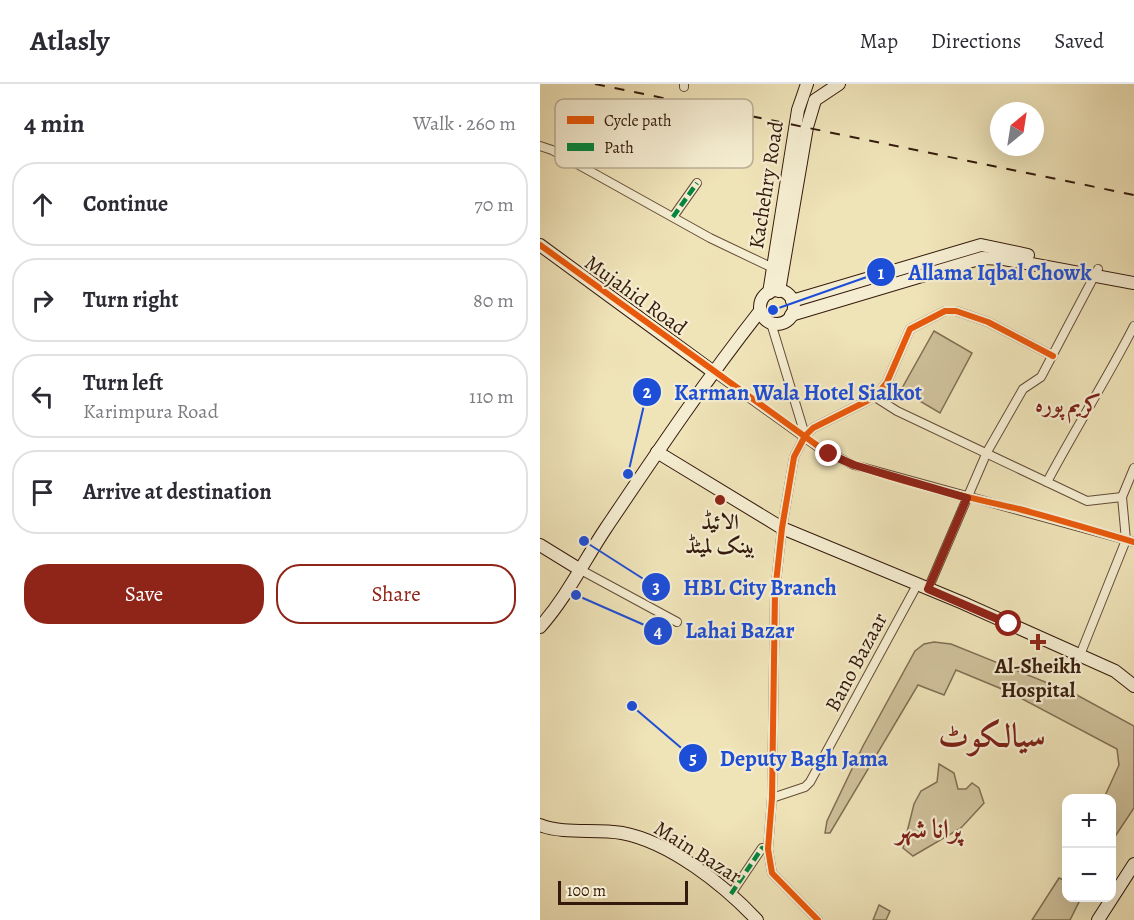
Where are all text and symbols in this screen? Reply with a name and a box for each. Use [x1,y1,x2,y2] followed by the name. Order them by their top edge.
[30,22,109,60] text: Atlasly
[860,27,898,55] text: Map
[931,27,1021,55] text: Directions
[1054,27,1104,55] text: Saved
[555,99,753,168] legend
[990,102,1044,156] north arrow
[24,106,85,141] text: 4 min
[413,110,516,137] text: Walk · 260 m
[604,110,672,132] text: Cycle path
[742,118,790,251] street label: Kachehry Road
[604,137,634,159] text: Path
[26,188,59,221] icon: ahead
[83,189,168,219] text: Continue
[474,191,514,218] text: 70 m
[579,248,693,342] street label: Mujahid Road
[866,252,1104,292] callout: Allama Iqbal Chowk
[907,258,1092,288] text: Allama Iqbal Chowk
[878,261,885,285] text: 1
[26,284,59,317] icon: right
[83,285,179,315] text: Turn right
[473,287,514,314] text: 80 m
[83,368,163,398] text: Turn left
[632,372,935,412] callout: Karman Wala Hotel Sialkot
[674,378,923,408] text: Karman Wala Hotel Sialkot
[26,380,59,413] icon: left
[643,380,652,404] text: 2
[469,383,514,410] text: 110 m
[1035,390,1101,424] district label: کریم پورہ
[83,398,218,425] text: Karimpura Road
[815,440,841,466] route end
[26,476,59,509] icon: arrive
[83,477,272,507] text: Arrive at destination
[713,493,727,507] marker: الائیڈ بینک لمیٹڈ
[685,508,755,560] place label: الائیڈ بینک لمیٹڈ
[24,564,264,624] button: Save
[276,564,516,624] button: Share
[641,567,849,607] callout: HBL City Branch
[683,573,837,603] text: HBL City Branch
[652,575,660,599] text: 3
[818,608,894,716] street label: Bano Bazaar
[995,610,1021,636] route start
[643,611,806,651] callout: Lahai Bazar
[685,616,795,646] text: Lahai Bazar
[654,619,663,643] text: 4
[1029,633,1047,651] marker: Al-Sheikh Hospital
[994,652,1081,704] place label: Al-Sheikh Hospital
[938,713,1046,758] district label: سیالکوٹ
[678,738,900,778] callout: Deputy Bagh Jama
[720,744,889,774] text: Deputy Bagh Jama
[689,746,697,770] text: 5
[1062,794,1116,902] map controls
[1062,794,1116,848] button: +
[893,811,965,847] district label: پرانا شہر
[649,814,747,890] street label: Main Bazar
[1062,848,1116,902] button: −
[558,878,688,906] scale bar
[567,880,606,902] text: 100 m

